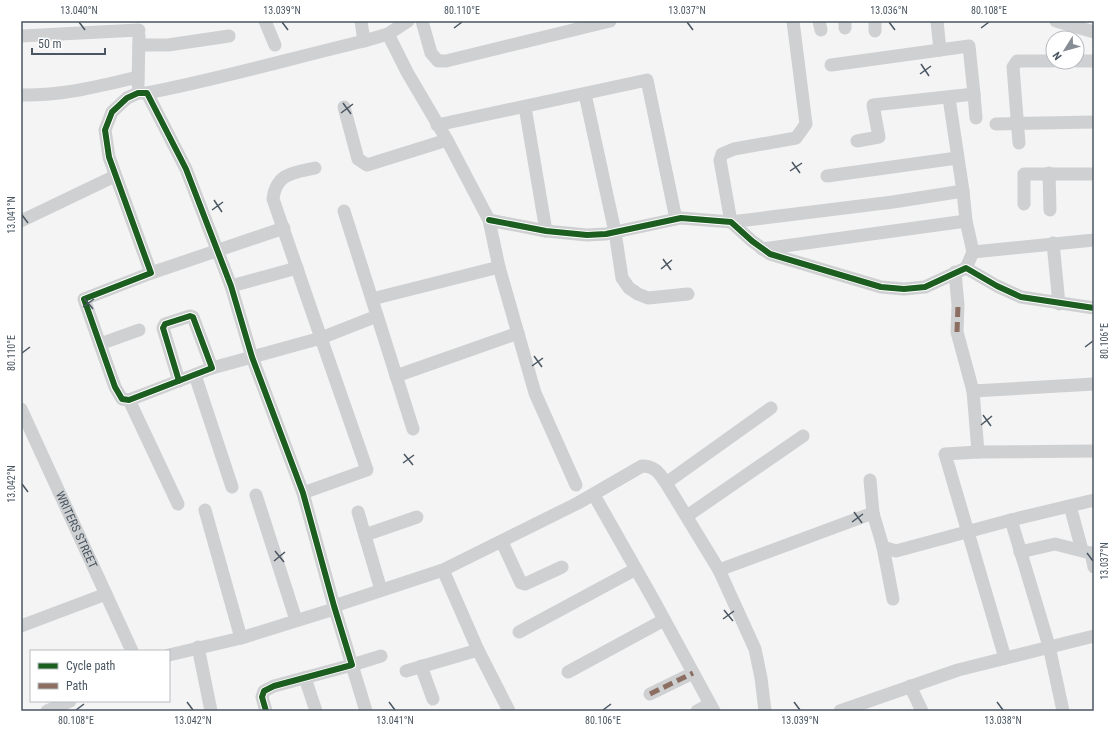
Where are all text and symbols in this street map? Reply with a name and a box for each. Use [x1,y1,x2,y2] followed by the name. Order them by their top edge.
[60,5,98,16] text: 13.040°N
[263,5,301,16] text: 13.039°N
[444,5,480,16] text: 80.110°E
[668,5,706,16] text: 13.037°N
[870,5,908,16] text: 13.036°N
[971,5,1007,16] text: 80.108°E
[32,30,105,56] scale bar
[1045,30,1085,70] north arrow
[38,37,62,51] text: 50 m
[1050,49,1065,62] text: N
[6,196,17,234] text: 13.041°N
[1099,323,1110,359] text: 80.106°E
[6,335,17,371] text: 80.110°E
[6,465,17,503] text: 13.042°N
[53,489,100,571] street label: WRITERS STREET
[1099,542,1110,580] text: 13.037°N
[30,650,170,702] legend
[66,659,116,673] text: Cycle path
[66,679,88,693] text: Path
[58,715,94,726] text: 80.108°E
[174,715,212,726] text: 13.042°N
[376,715,414,726] text: 13.041°N
[585,715,621,726] text: 80.106°E
[781,715,819,726] text: 13.039°N
[984,715,1022,726] text: 13.038°N

